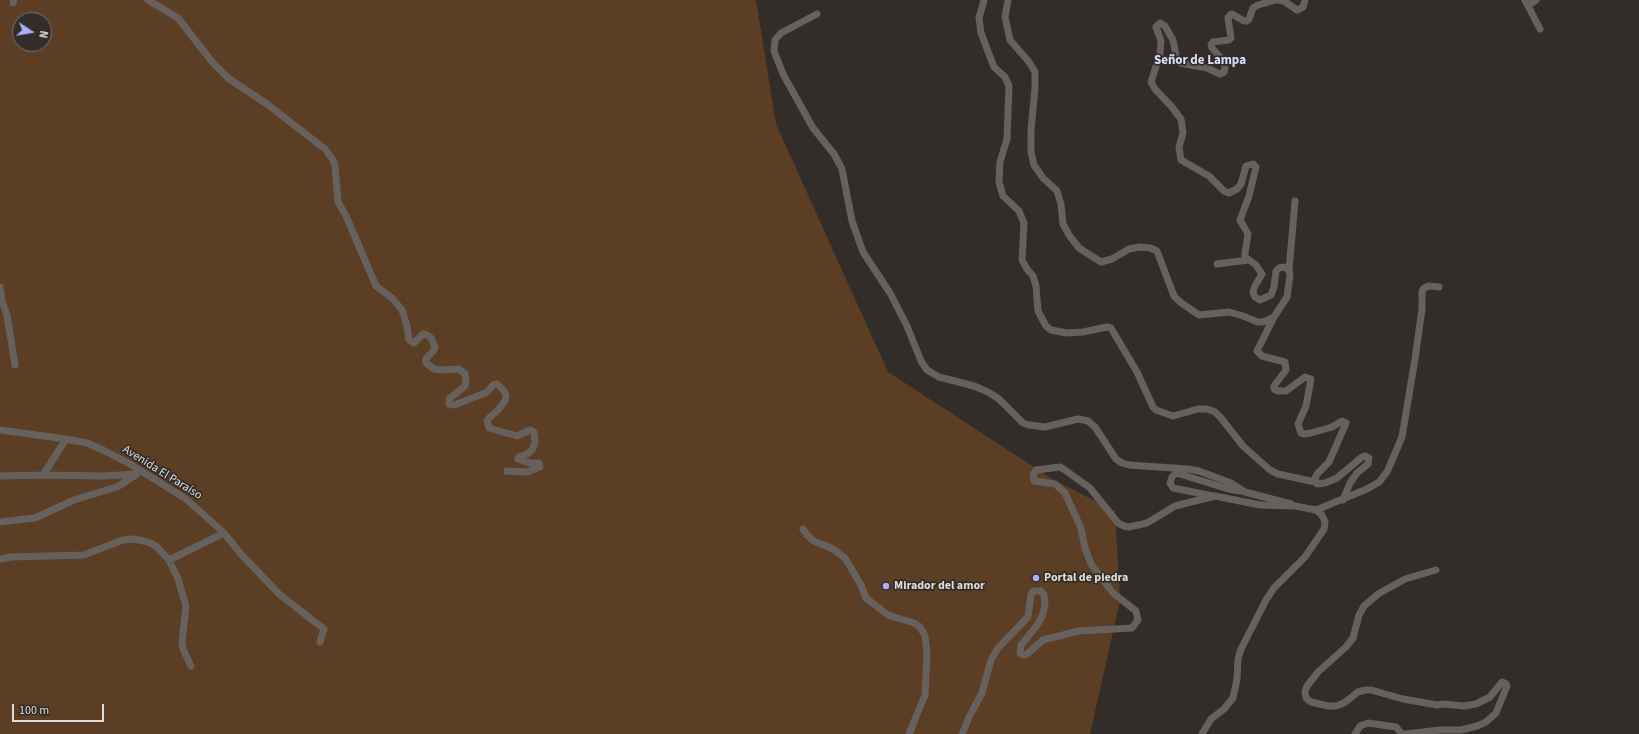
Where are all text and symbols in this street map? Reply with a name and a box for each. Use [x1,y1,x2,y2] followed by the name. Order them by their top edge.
[12,12,52,52] north arrow
[35,29,51,40] text: N
[1154,53,1246,69] district label: Señor de Lampa
[120,443,204,503] street label: Avenida El Paraíso
[1044,571,1128,585] place label: Portal de piedra
[1031,573,1041,583] marker: Portal de piedra
[894,579,985,593] place label: Mirador del amor
[881,581,891,591] marker: Mirador del amor
[14,696,106,722] scale bar
[19,702,49,719] text: 100 m

